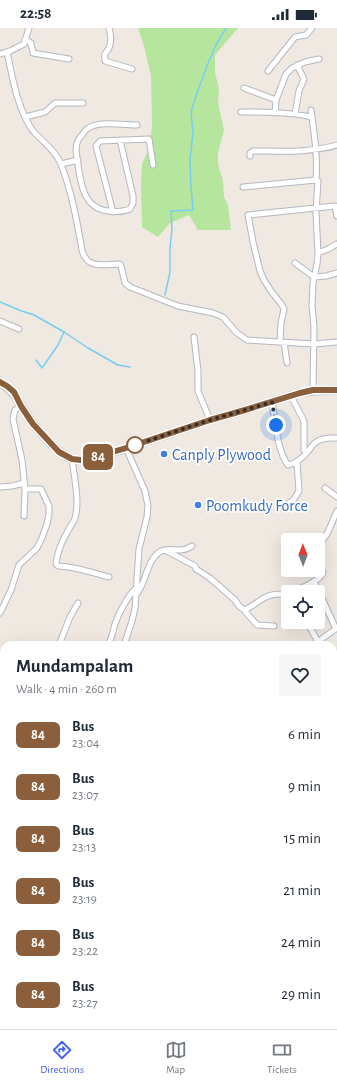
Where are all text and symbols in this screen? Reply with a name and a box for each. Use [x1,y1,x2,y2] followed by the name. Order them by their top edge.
[20,6,51,21] text: 22:58
[266,415,286,435] your location
[126,436,144,454] unlabelled marker
[80,444,116,470] line badge: 84
[172,447,271,464] place label: Canply Plywood
[159,449,169,459] marker: Canply Plywood
[91,450,105,464] text: 84
[206,498,308,515] place label: Poomkudy Force
[193,500,203,510] marker: Poomkudy Force
[281,533,325,577] north arrow
[281,533,325,629] map controls
[281,585,325,629] button: locate
[279,654,321,696] button: heart
[16,657,133,676] text: Mundampalam
[16,683,117,696] text: Walk · 4 min · 260 m
[72,719,94,734] text: Bus
[288,727,321,742] text: 6 min
[31,728,45,742] text: 84
[72,737,99,750] text: 23:04
[72,771,94,786] text: Bus
[288,779,321,794] text: 9 min
[31,780,45,794] text: 84
[72,789,99,802] text: 23:07
[72,823,94,838] text: Bus
[284,831,321,846] text: 15 min
[31,832,45,846] text: 84
[72,841,96,854] text: 23:13
[72,875,94,890] text: Bus
[283,883,321,898] text: 21 min
[31,884,45,898] text: 84
[72,893,97,906] text: 23:19
[72,927,94,942] text: Bus
[281,935,321,950] text: 24 min
[31,936,45,950] text: 84
[72,945,98,958] text: 23:22
[72,979,94,994] text: Bus
[281,987,321,1002] text: 29 min
[31,988,45,1002] text: 84
[72,997,98,1010] text: 23:27
[40,1039,84,1076] tab: Directions
[165,1039,187,1076] tab: Map
[267,1039,297,1076] tab: Tickets

